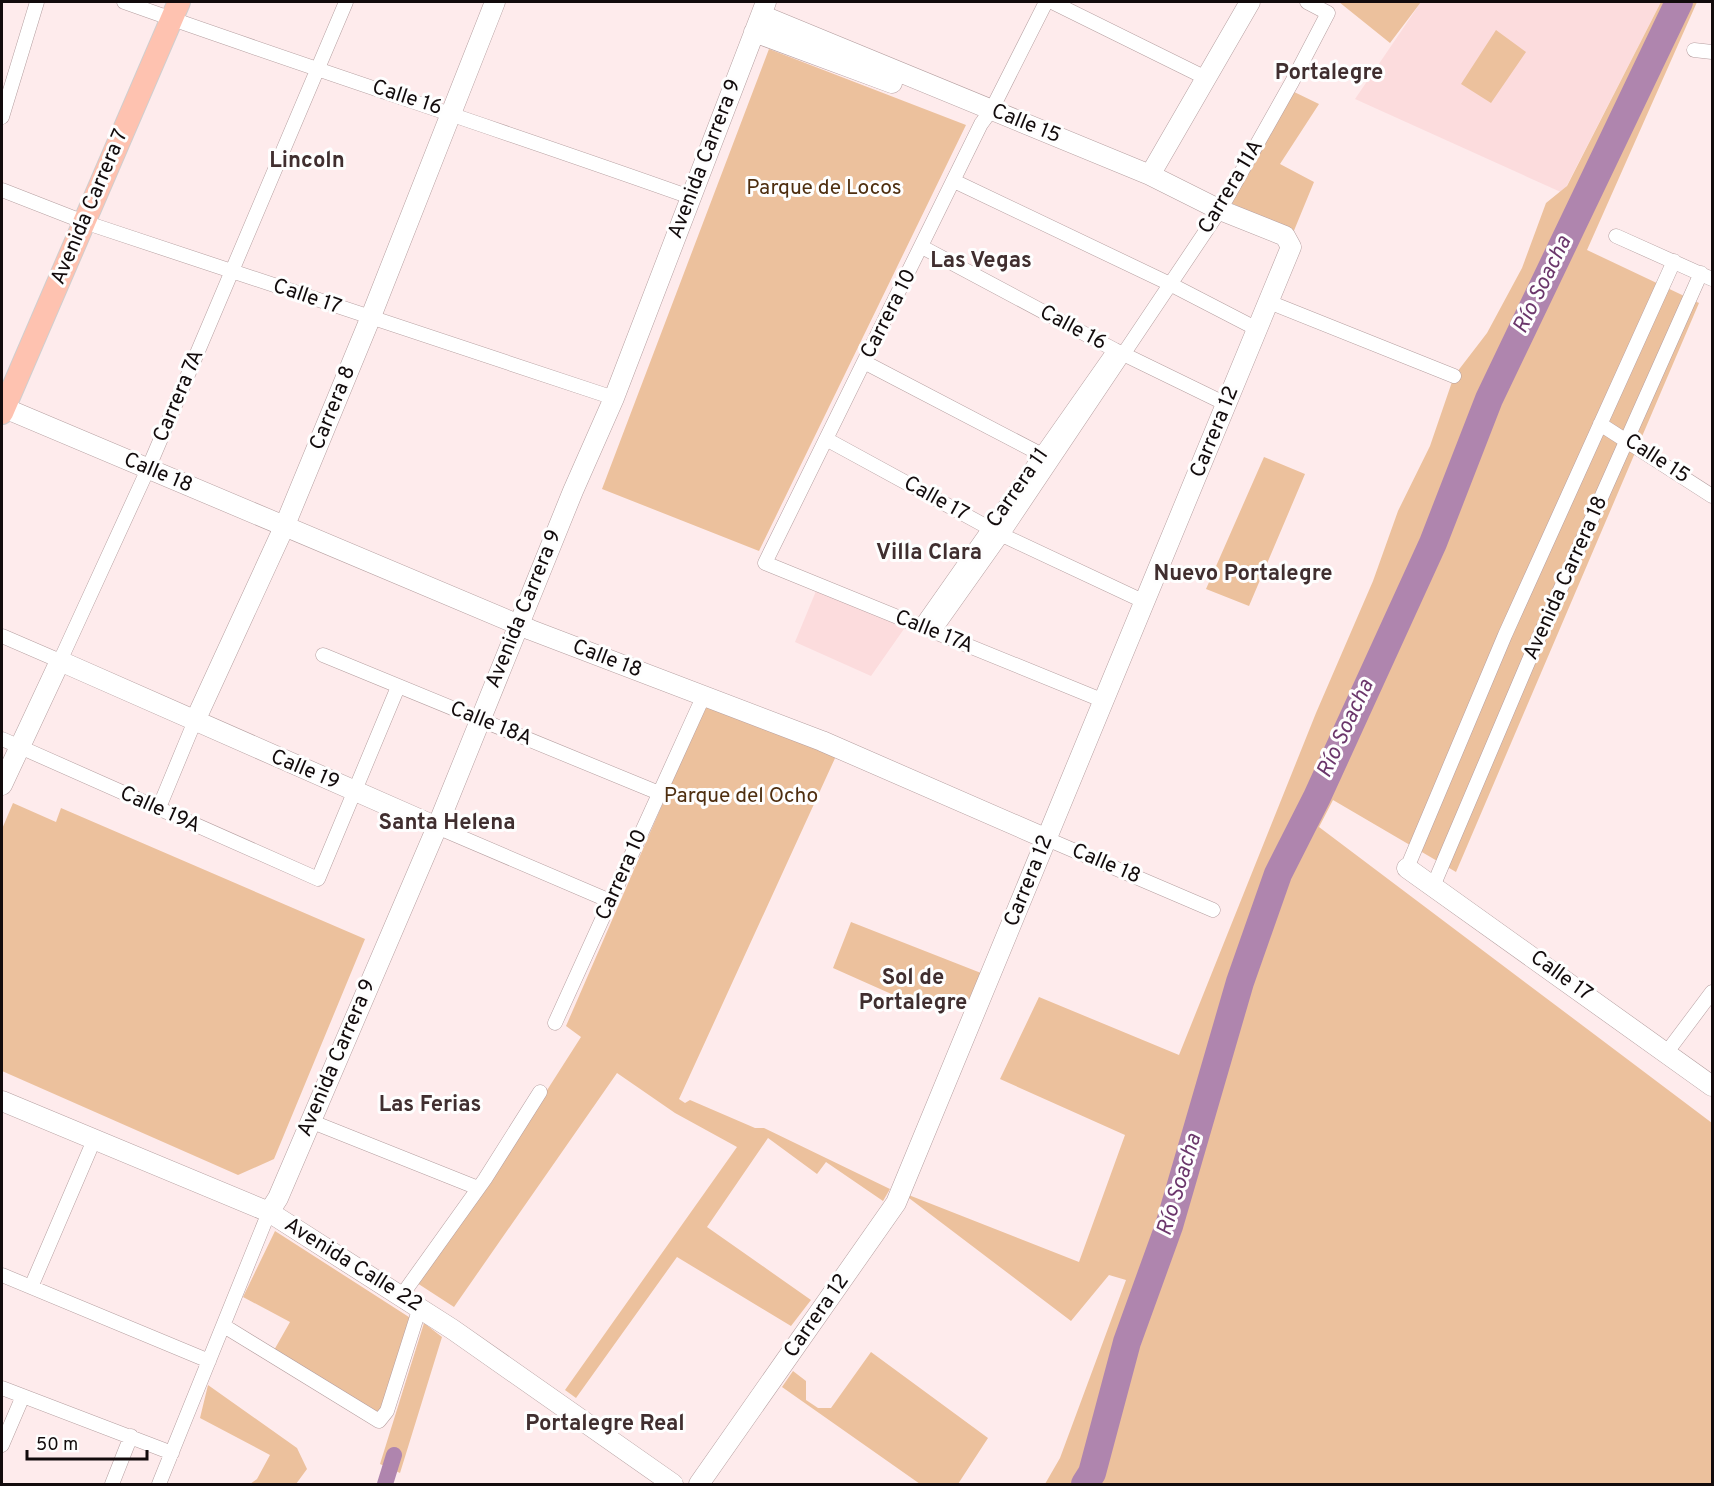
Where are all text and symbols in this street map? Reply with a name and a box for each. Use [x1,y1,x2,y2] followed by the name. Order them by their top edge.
[1275,60,1383,87] district label: Portalegre
[368,74,446,122] street label: Calle 16
[662,75,748,243] street label: Avenida Carrera 9
[987,98,1065,150] street label: Calle 15
[45,125,135,289] street label: Avenida Carrera 7
[1192,135,1270,239] street label: Carrera 11A
[269,148,345,175] district label: Lincoln
[746,175,902,202] park label: Parque de Locos
[1508,231,1579,338] water label: Río Soacha
[930,248,1032,275] district label: Las Vegas
[855,265,923,363] street label: Carrera 10
[269,273,345,321] street label: Calle 17
[1035,299,1111,357] street label: Calle 16
[147,346,211,446] street label: Carrera 7A
[304,362,362,454] street label: Carrera 8
[1184,382,1246,482] street label: Carrera 12
[1619,428,1695,490] street label: Calle 15
[981,443,1055,533] street label: Carrera 11
[119,446,197,500] street label: Calle 18
[899,470,973,528] street label: Calle 17
[1518,492,1614,664] street label: Avenida Carrera 18
[480,526,568,692] street label: Avenida Carrera 9
[876,540,982,567] district label: Villa Clara
[1153,561,1333,588] district label: Nuevo Portalegre
[891,604,977,660] street label: Calle 17A
[568,633,646,685] street label: Calle 18
[1311,675,1381,782] water label: Río Soacha
[446,695,536,753] street label: Calle 18A
[266,743,344,797] street label: Calle 19
[115,780,205,840] street label: Calle 19A
[664,783,818,810] park label: Parque del Ocho
[379,810,516,837] district label: Santa Helena
[590,825,654,925] street label: Carrera 10
[998,831,1060,931] street label: Carrera 12
[1067,837,1145,891] street label: Calle 18
[1525,944,1598,1008] street label: Calle 17
[859,965,967,1017] district label: Sol de Portalegre
[292,975,382,1141] street label: Avenida Carrera 9
[379,1092,481,1119] district label: Las Ferias
[1152,1130,1209,1239] water label: Río Soacha
[279,1212,427,1318] street label: Avenida Calle 22
[778,1269,856,1363] street label: Carrera 12
[525,1411,685,1438] district label: Portalegre Real
[27,1423,147,1461] scale bar
[36,1434,78,1457] text: 50 m

